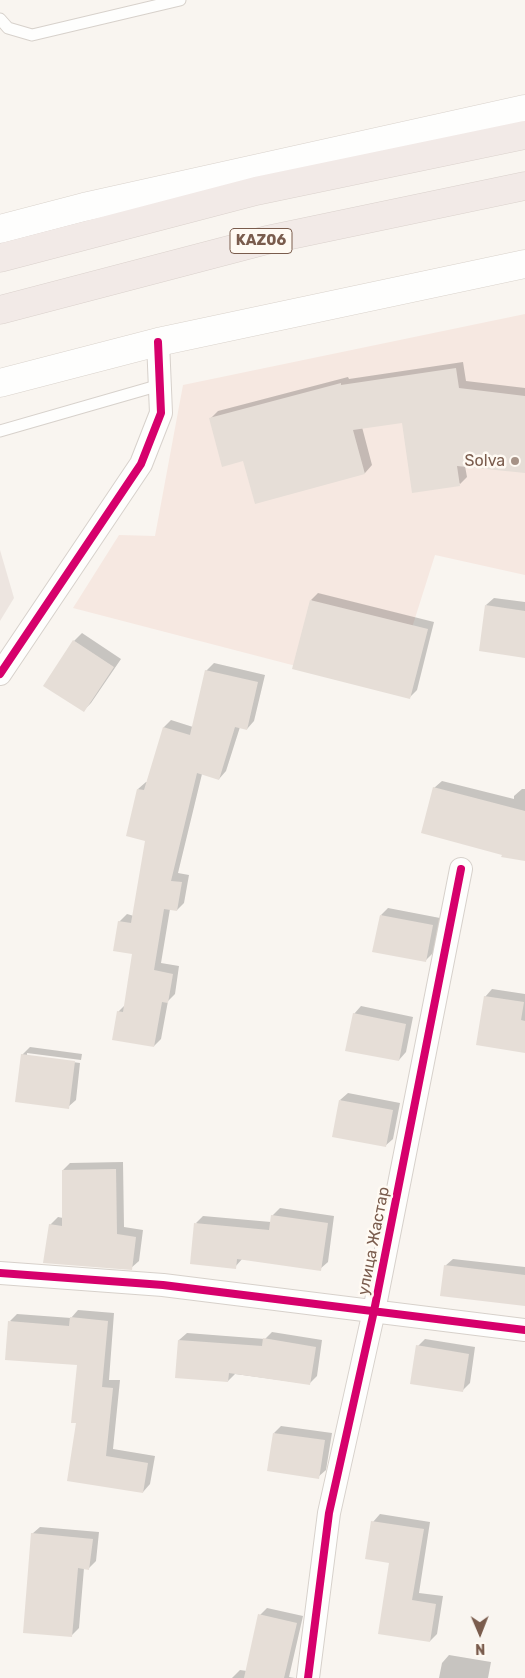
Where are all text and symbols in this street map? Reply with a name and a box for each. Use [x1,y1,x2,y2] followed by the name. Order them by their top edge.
[230,228,292,254] road number: KАZ06
[465,451,505,471] place label: Solva
[509,455,521,467] marker: Solva
[354,1185,394,1297] street label: улица Жастар
[455,1608,505,1658] north arrow
[475,1640,485,1657] text: N

